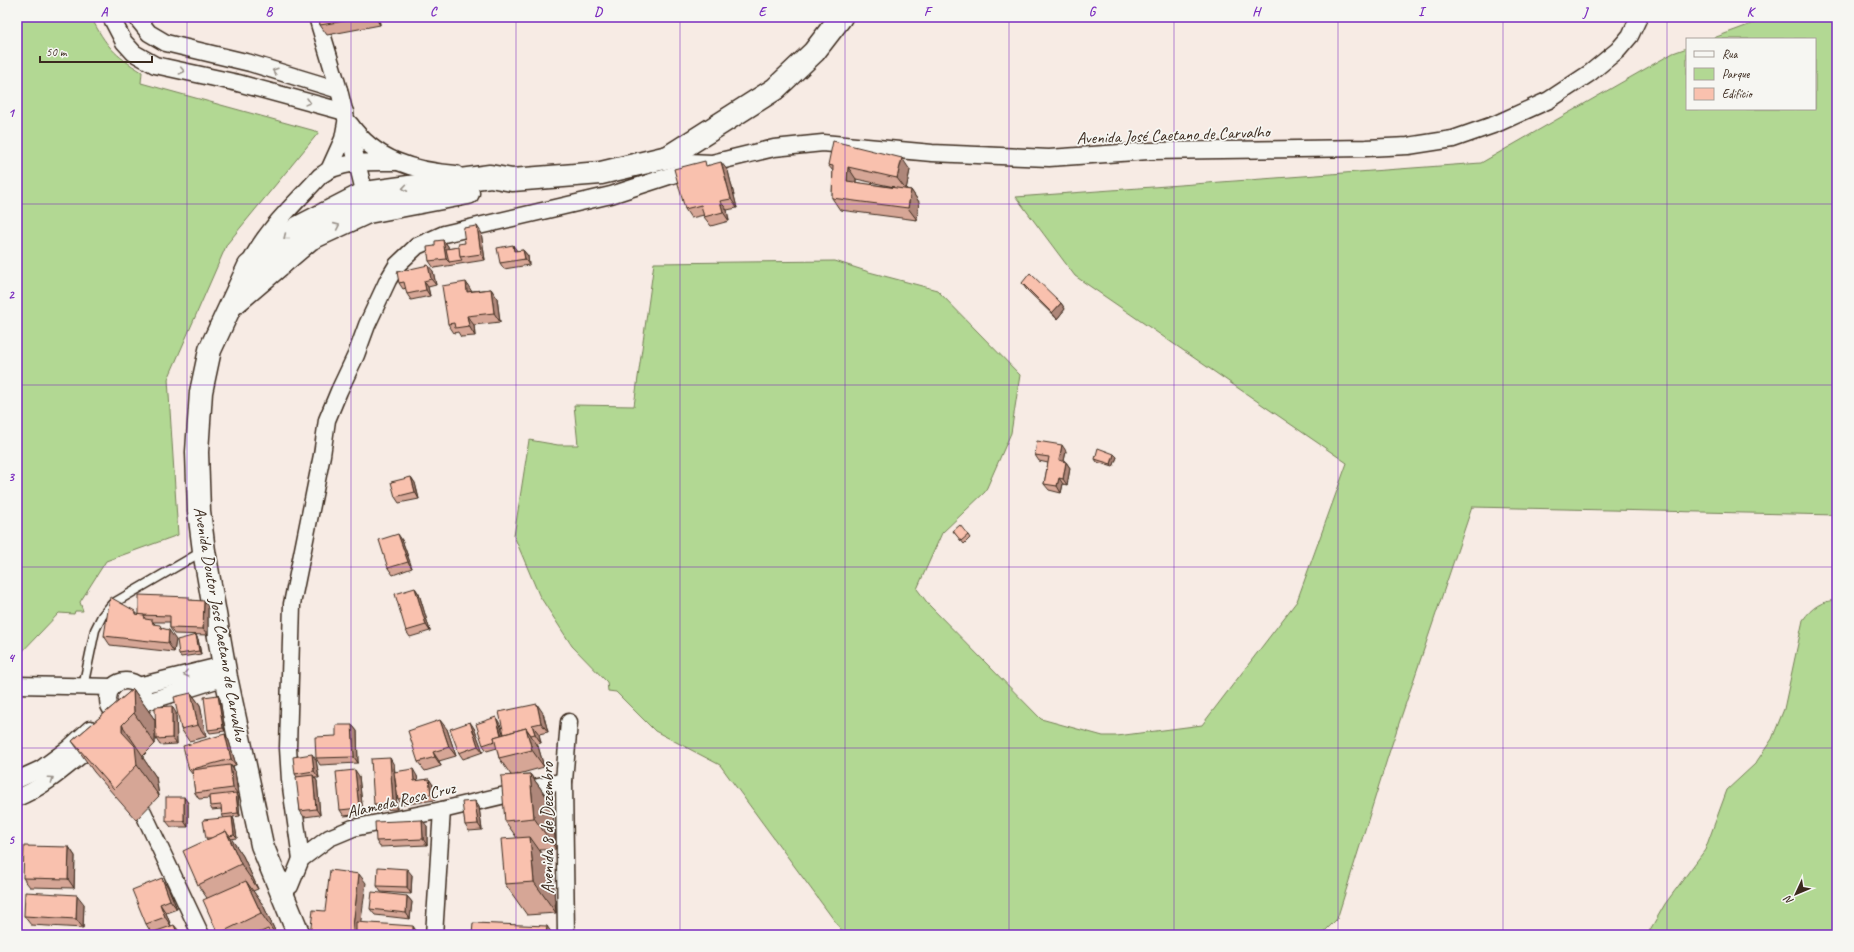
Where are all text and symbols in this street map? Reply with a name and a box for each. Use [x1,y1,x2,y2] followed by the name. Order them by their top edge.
[101,4,109,20] text: A
[266,4,274,20] text: B
[430,4,438,20] text: C
[594,4,603,20] text: D
[759,4,768,20] text: E
[924,4,933,20] text: F
[1089,4,1097,20] text: G
[1252,4,1262,20] text: H
[1418,4,1427,20] text: I
[1582,4,1589,20] text: J
[1747,4,1757,20] text: K
[40,38,152,64] scale bar
[1686,38,1816,110] legend
[46,44,68,60] text: 50 m
[1722,46,1739,62] text: Rua
[179,66,185,74] one-way arrow
[1722,66,1751,82] text: Parque
[272,67,279,76] one-way arrow
[1722,86,1754,102] text: Edifício
[305,97,312,106] one-way arrow
[8,105,16,121] text: 1
[1076,121,1272,149] street label: Avenida José Caetano de Carvalho
[401,183,408,192] one-way arrow
[333,223,340,231] one-way arrow
[284,232,291,239] one-way arrow
[8,287,15,303] text: 2
[8,469,15,485] text: 3
[189,505,251,745] street label: Avenida Doutor José Caetano de Carvalho
[8,650,16,666] text: 4
[183,669,190,678] one-way arrow
[537,761,558,894] street label: Avenida 8 de Dezembro
[47,776,54,784] one-way arrow
[345,777,459,823] street label: Alameda Rosa Cruz
[8,832,15,848] text: 5
[1776,874,1816,914] north arrow
[1780,892,1796,908] text: N

